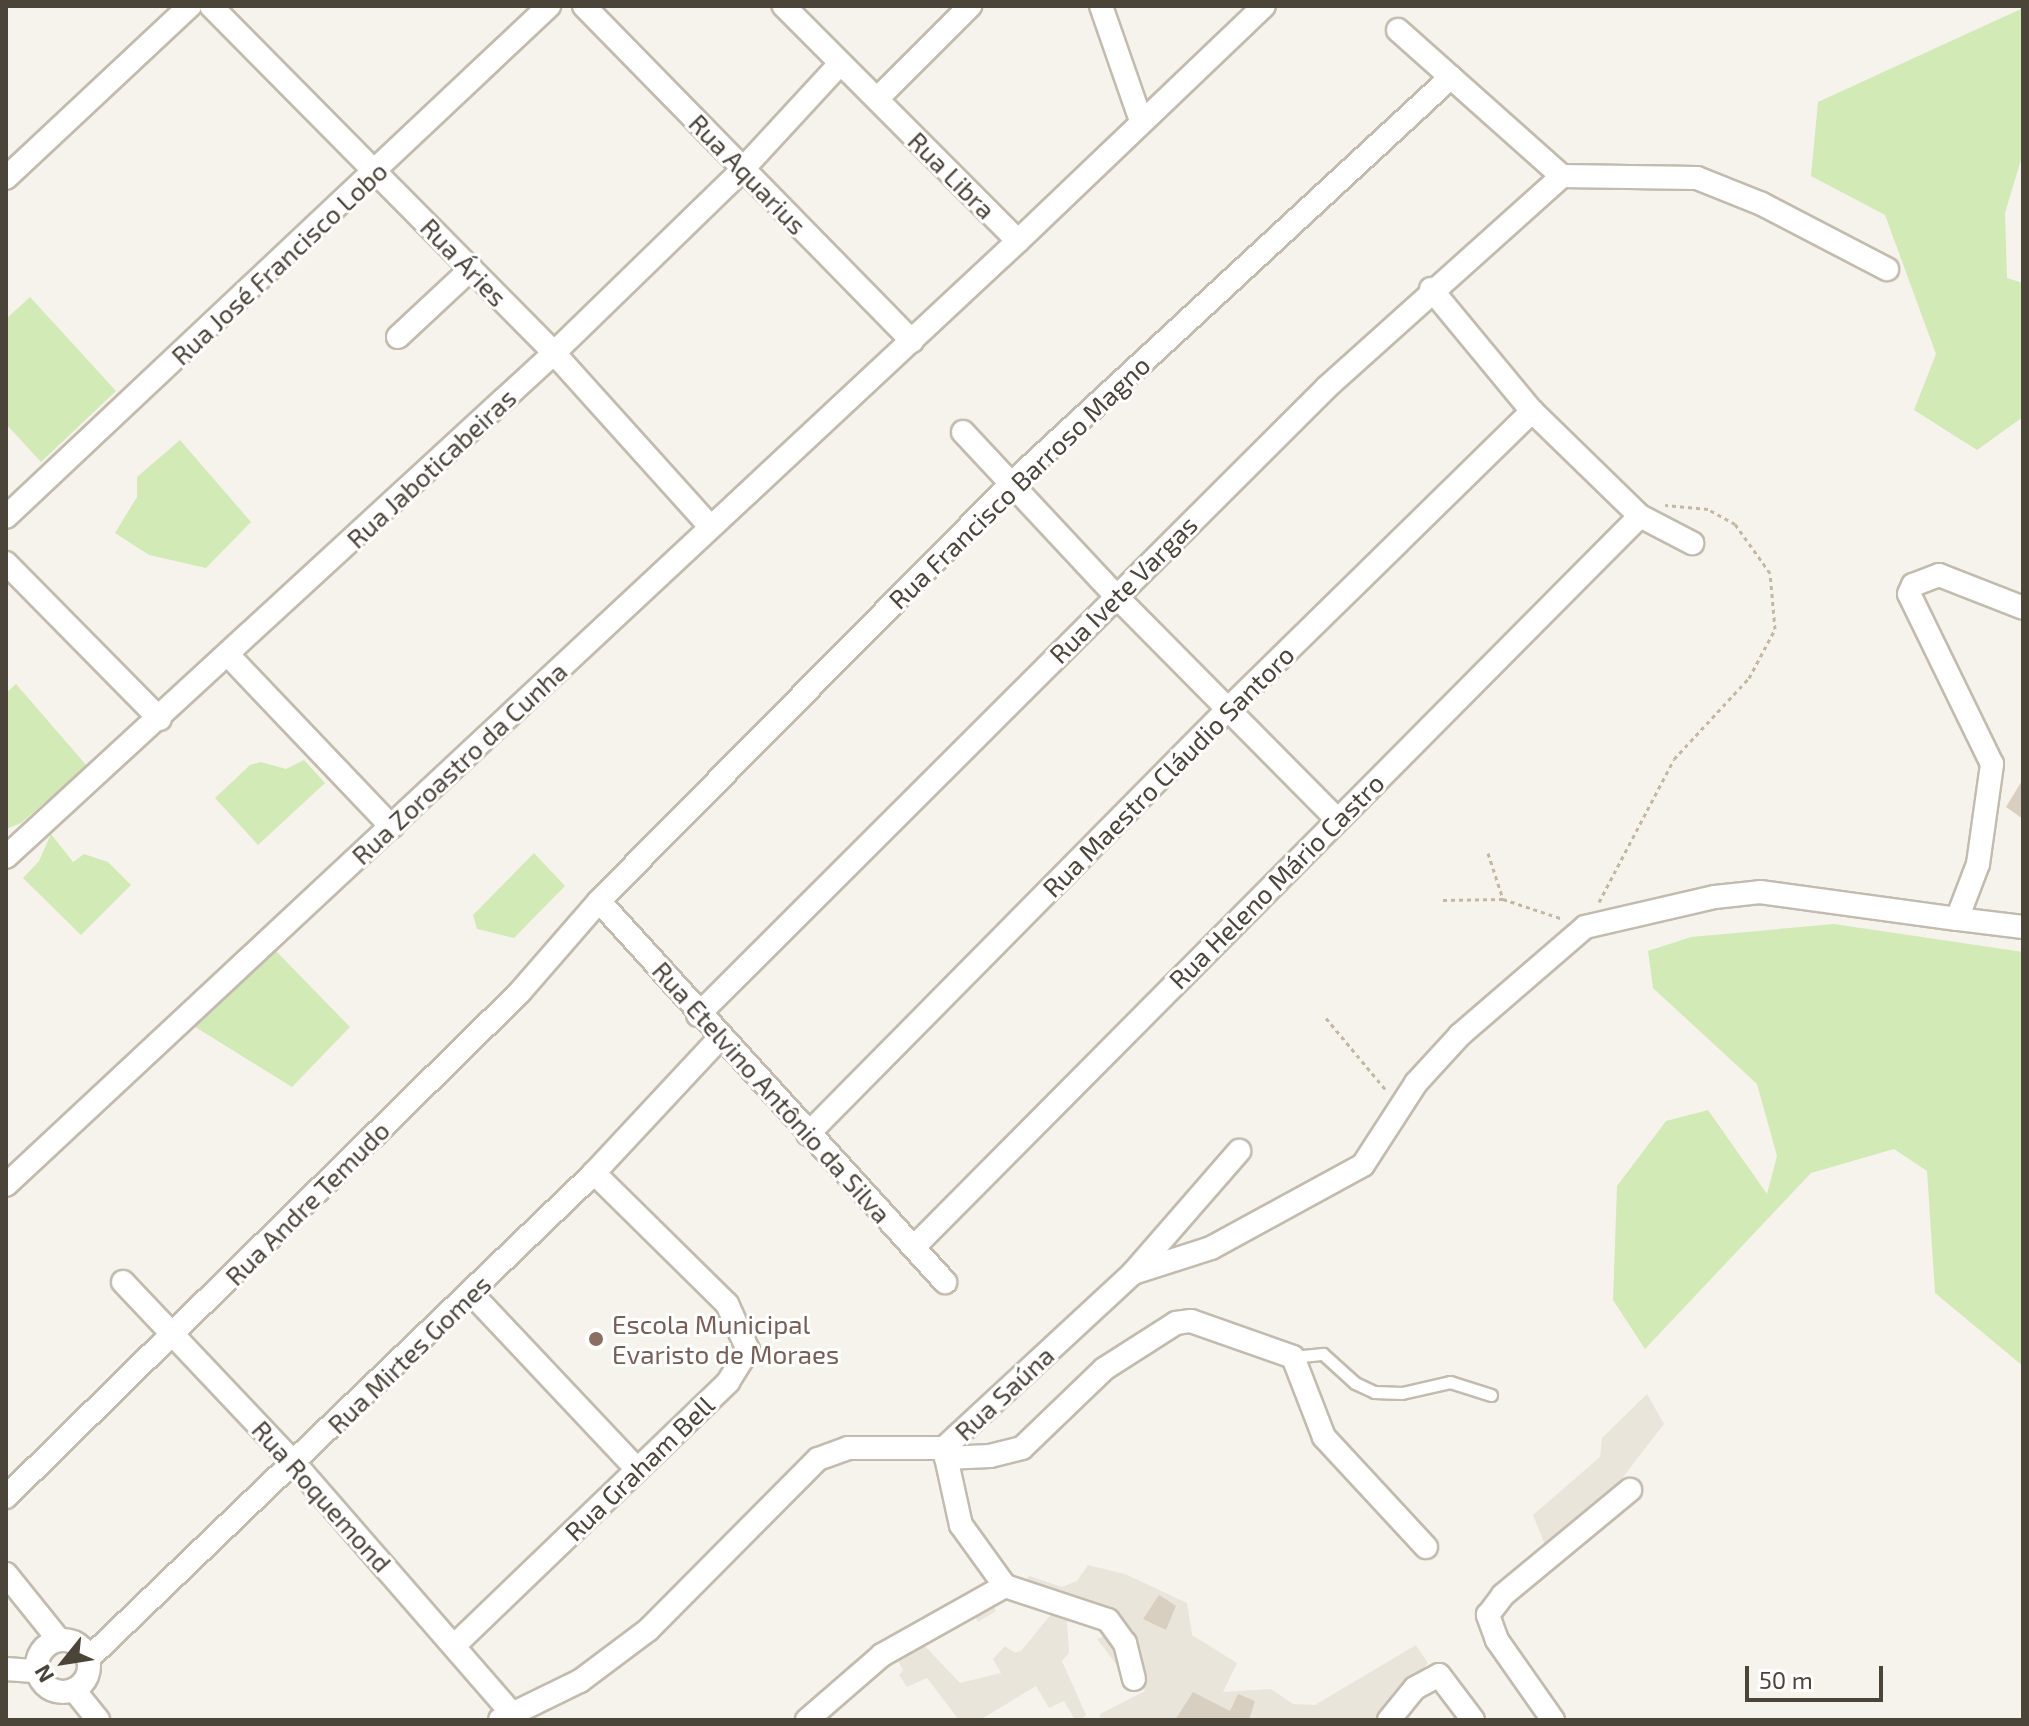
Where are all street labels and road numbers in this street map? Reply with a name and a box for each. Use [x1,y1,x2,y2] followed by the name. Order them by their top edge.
[683,107,813,241] street label: Rua Aquarius
[902,125,1002,225] street label: Rua Libra
[164,155,394,371] street label: Rua José Francisco Lobo
[414,211,514,313] street label: Rua Áries
[882,349,1156,615] street label: Rua Francisco Barroso Magno
[340,382,522,554] street label: Rua Jaboticabeiras
[1042,508,1204,670] street label: Rua Ivete Vargas
[1036,639,1300,903] street label: Rua Maestro Cláudio Santoro
[345,655,573,871] street label: Rua Zoroastro da Cunha
[1162,767,1390,995] street label: Rua Heleno Mário Castro
[646,955,898,1229] street label: Rua Etelvino Antônio da Silva
[218,1114,396,1292] street label: Rua Andre Temudo
[321,1268,497,1440] street label: Rua Mirtes Gomes
[948,1339,1060,1447] street label: Rua Saúna
[558,1389,720,1547] street label: Rua Graham Bell
[246,1414,398,1578] street label: Rua Roquemond

